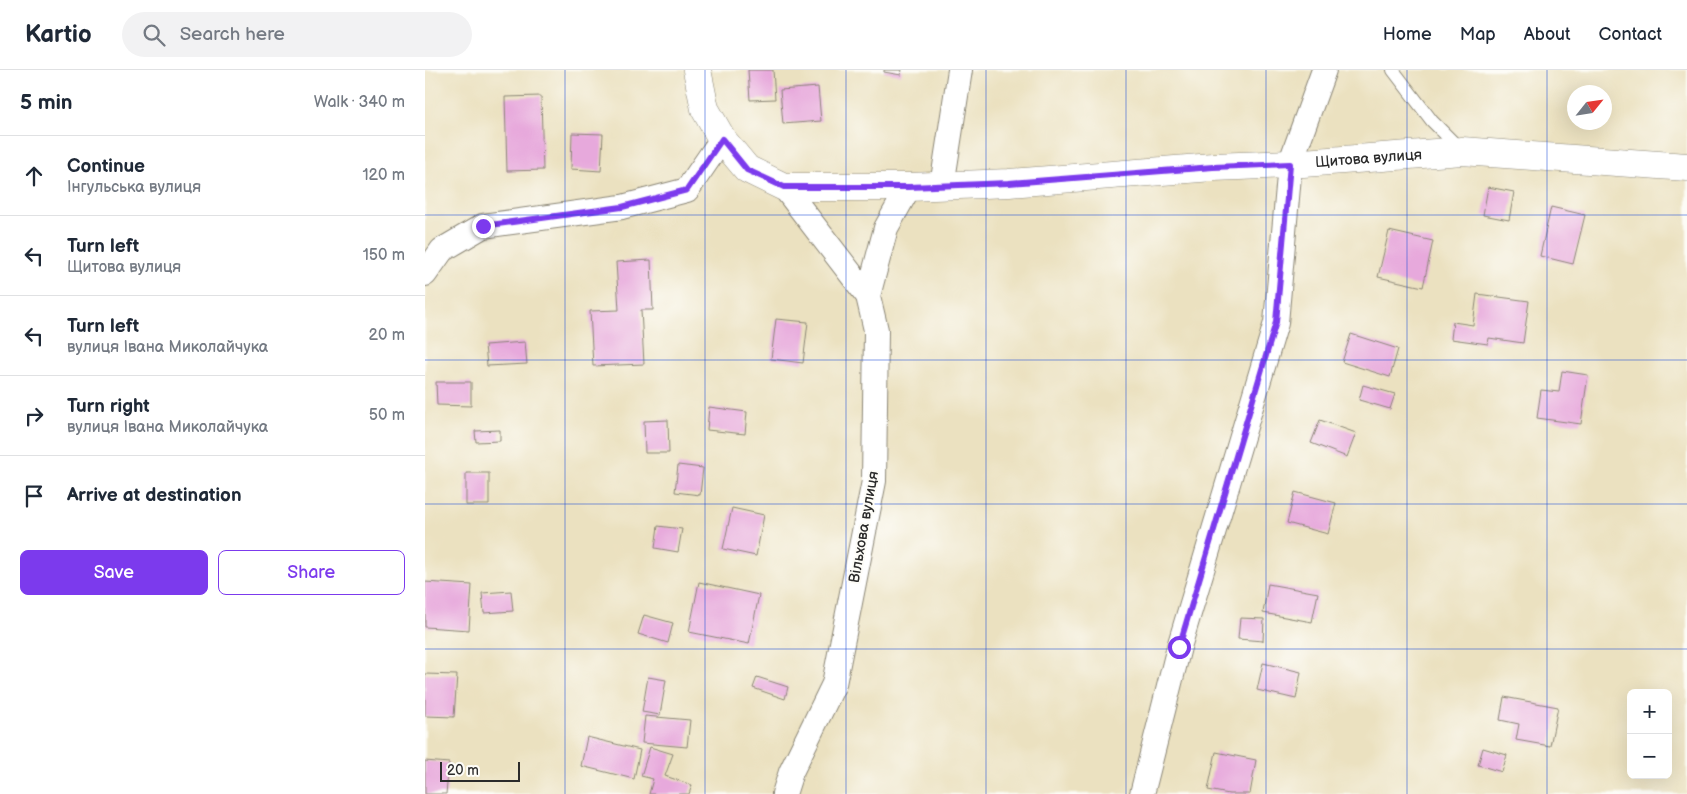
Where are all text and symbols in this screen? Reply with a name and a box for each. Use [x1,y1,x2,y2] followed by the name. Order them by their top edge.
[122,12,472,57] search box
[25,20,92,49] text: Kartio
[140,21,168,49] icon: search
[180,23,285,46] text: Search here
[1383,24,1432,45] text: Home
[1460,24,1496,45] text: Map
[1524,24,1571,45] text: About
[1599,24,1662,45] text: Contact
[1567,85,1612,130] north arrow
[20,90,73,115] text: 5 min
[314,93,405,112] text: Walk · 340 m
[1314,145,1423,172] street label: Щитова вулиця
[67,155,145,178] text: Continue
[20,162,48,190] icon: ahead
[362,166,405,185] text: 120 m
[67,178,201,197] text: Інгульська вулиця
[472,215,495,238] route end
[67,235,139,258] text: Turn left
[20,242,48,270] icon: left
[363,246,405,265] text: 150 m
[67,258,181,277] text: Щитова вулиця
[67,315,139,338] text: Turn left
[20,322,48,350] icon: left
[369,326,405,345] text: 20 m
[67,338,268,357] text: вулиця Івана Миколайчука
[67,395,150,418] text: Turn right
[20,402,48,430] icon: right
[369,406,405,425] text: 50 m
[67,418,268,437] text: вулиця Івана Миколайчука
[845,470,883,584] street label: Вільхова вулиця
[20,482,48,510] icon: arrive
[67,484,242,507] text: Arrive at destination
[20,550,208,595] button: Save
[218,550,405,595] button: Share
[1168,636,1191,659] route start
[1627,689,1672,779] map controls
[1627,689,1672,734] button: +
[1627,734,1672,779] button: −
[440,759,520,782] scale bar
[447,762,479,779] text: 20 m

